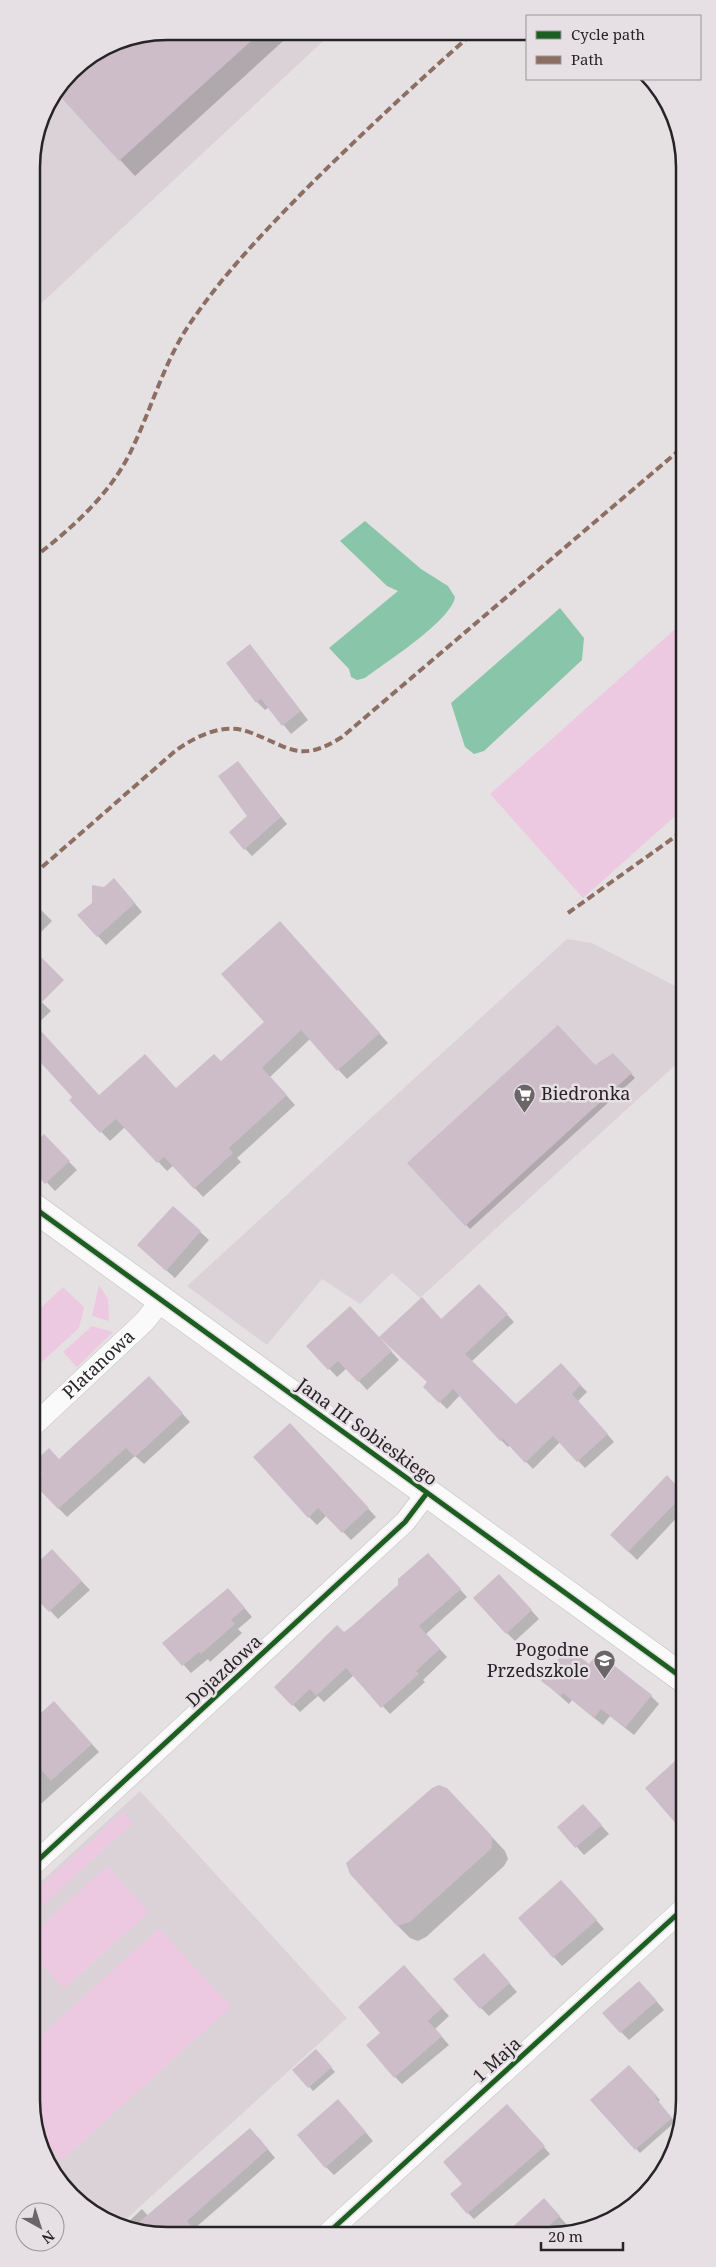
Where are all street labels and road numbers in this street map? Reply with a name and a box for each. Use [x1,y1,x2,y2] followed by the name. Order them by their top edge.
[57,1324,139,1404] street label: Platanowa
[292,1371,443,1490] street label: Jana III Sobieskiego
[180,1629,266,1712] street label: Dojazdowa
[467,2031,526,2087] street label: 1 Maja

